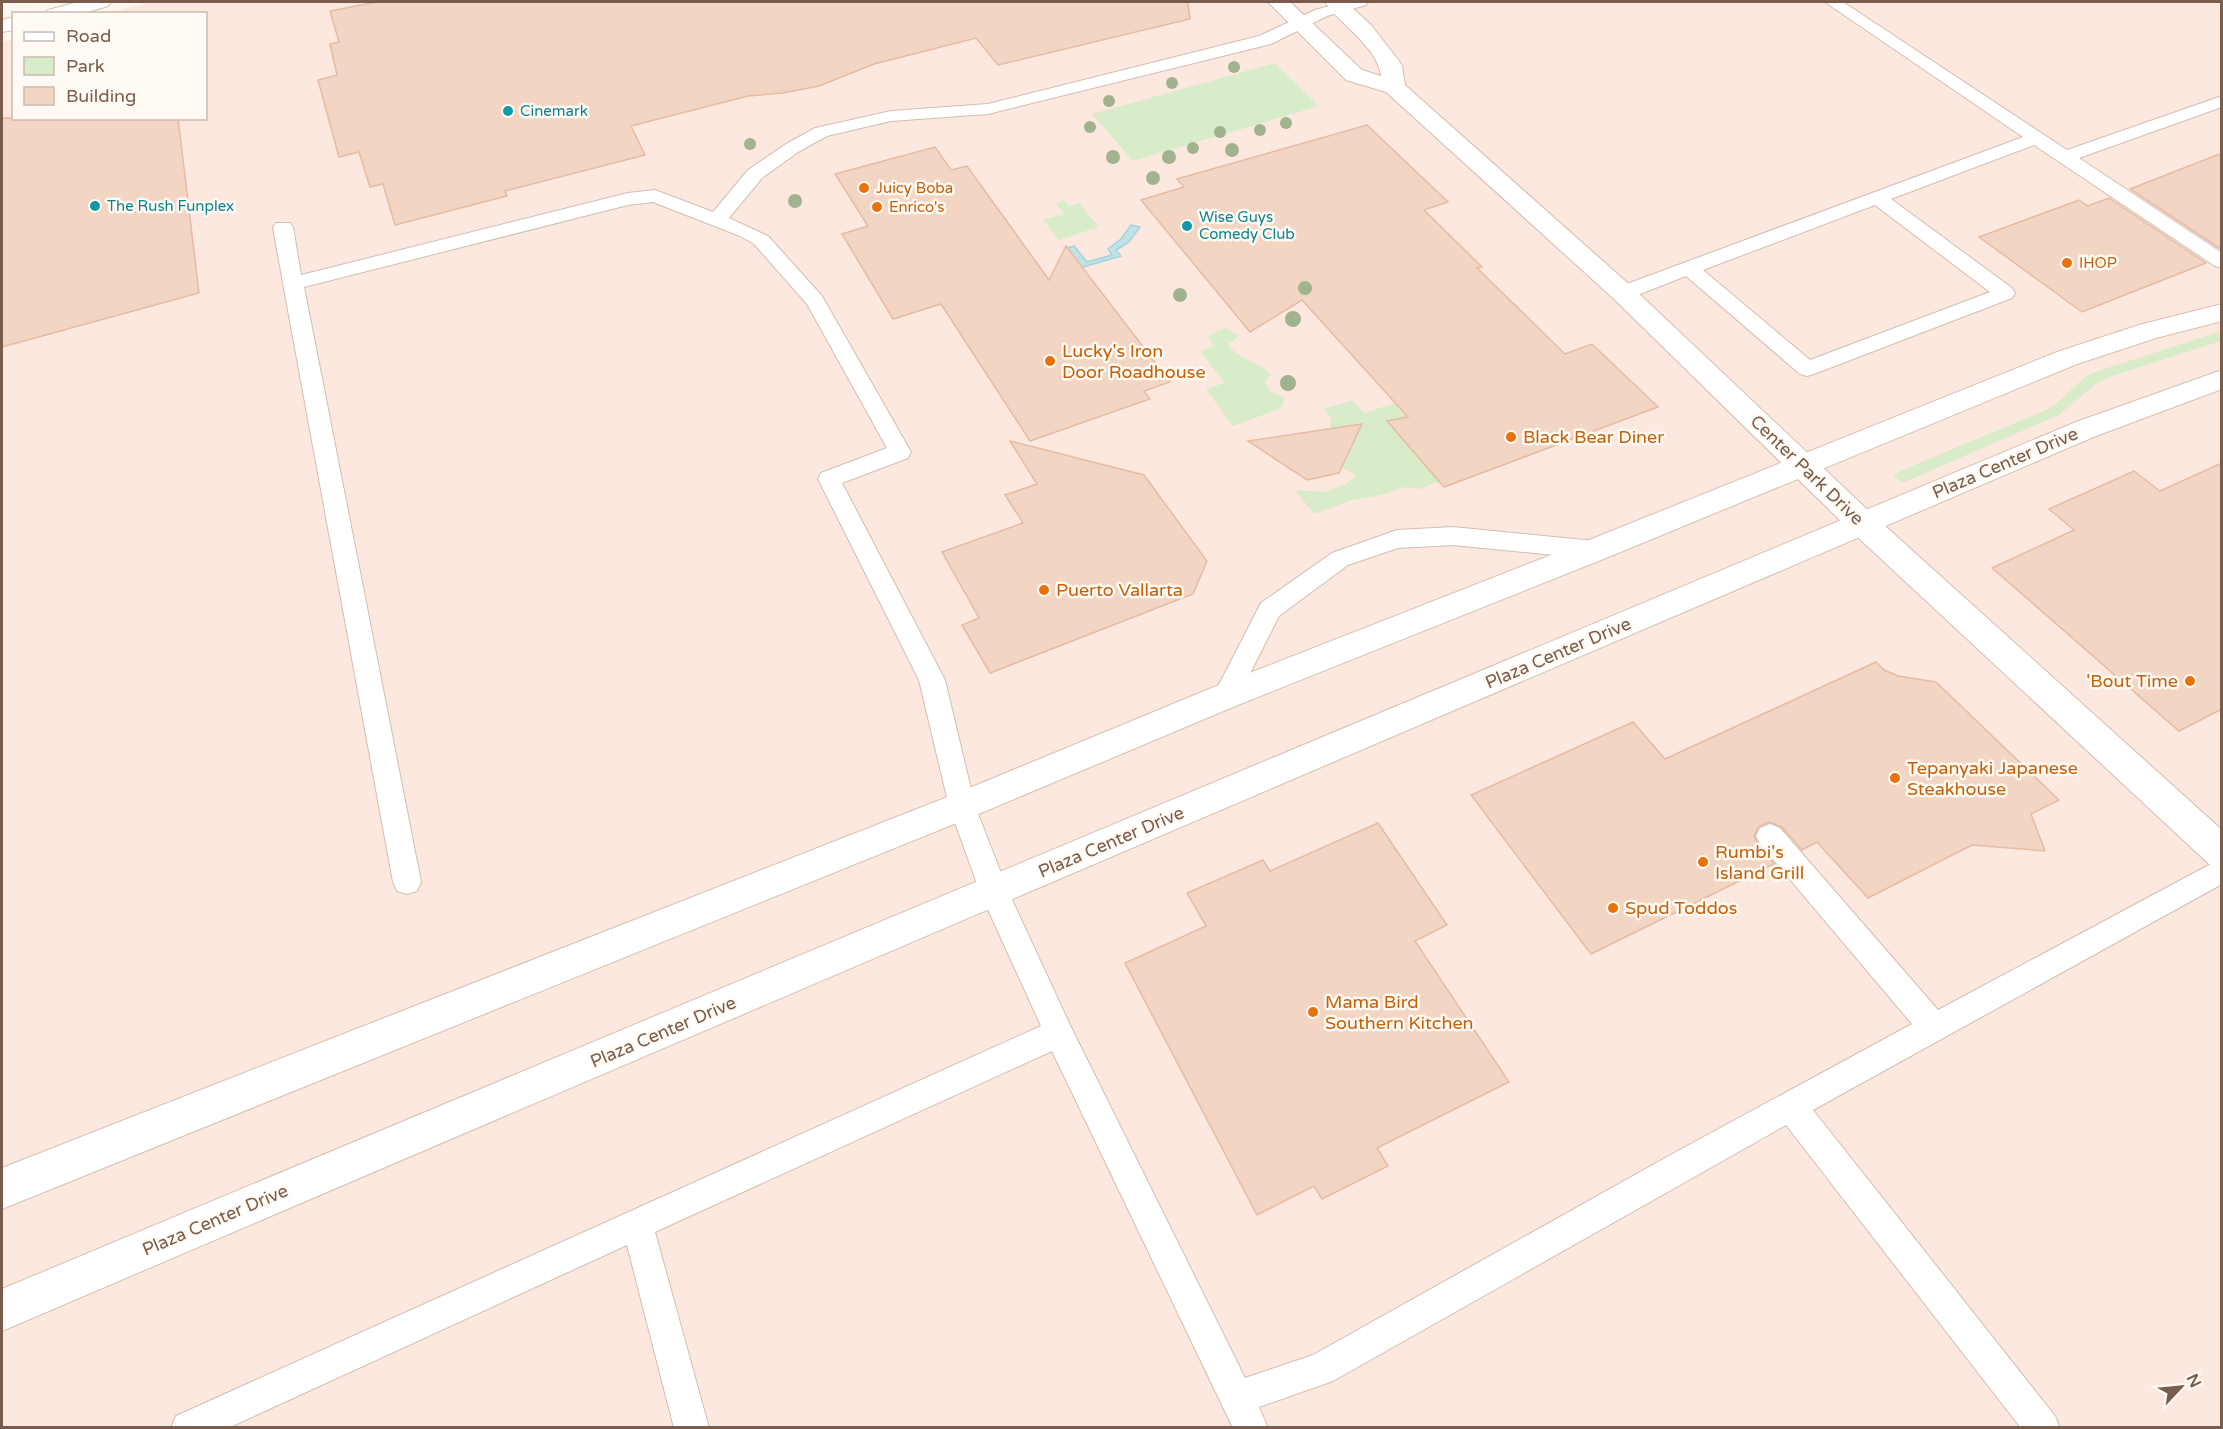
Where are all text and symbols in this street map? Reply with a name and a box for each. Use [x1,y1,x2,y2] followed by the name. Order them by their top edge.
[12,12,207,120] legend
[66,25,111,47] text: Road
[66,55,105,77] text: Park
[66,85,136,107] text: Building
[520,102,588,120] place label: Cinemark
[501,104,515,118] marker: Cinemark
[876,179,953,197] place label: Juicy Boba
[857,181,871,195] marker: Juicy Boba
[107,197,234,215] place label: The Rush Funplex
[889,198,944,216] place label: Enrico's
[88,199,102,213] marker: The Rush Funplex
[870,200,884,214] marker: Enrico's
[1199,208,1295,243] place label: Wise Guys Comedy Club
[1180,219,1194,233] marker: Wise Guys Comedy Club
[2079,254,2117,272] place label: IHOP
[2060,256,2074,270] marker: IHOP
[1062,340,1206,383] place label: Lucky's Iron Door Roadhouse
[1043,354,1057,368] marker: Lucky's Iron Door Roadhouse
[1746,410,1868,530] street label: Center Park Drive
[1929,422,2081,504] street label: Plaza Center Drive
[1523,426,1664,448] place label: Black Bear Diner
[1504,430,1518,444] marker: Black Bear Diner
[1056,579,1183,601] place label: Puerto Vallarta
[1037,583,1051,597] marker: Puerto Vallarta
[1482,612,1634,694] street label: Plaza Center Drive
[2086,670,2178,692] place label: 'Bout Time
[2183,674,2197,688] marker: 'Bout Time
[1907,757,2078,800] place label: Tepanyaki Japanese Steakhouse
[1888,771,1902,785] marker: Tepanyaki Japanese Steakhouse
[1035,801,1187,883] street label: Plaza Center Drive
[1715,841,1804,884] place label: Rumbi's Island Grill
[1696,855,1710,869] marker: Rumbi's Island Grill
[1625,897,1737,919] place label: Spud Toddos
[1606,901,1620,915] marker: Spud Toddos
[587,991,739,1073] street label: Plaza Center Drive
[1325,991,1474,1034] place label: Mama Bird Southern Kitchen
[1306,1005,1320,1019] marker: Mama Bird Southern Kitchen
[139,1179,291,1261] street label: Plaza Center Drive
[2151,1357,2211,1417] north arrow
[2182,1371,2205,1391] text: N

